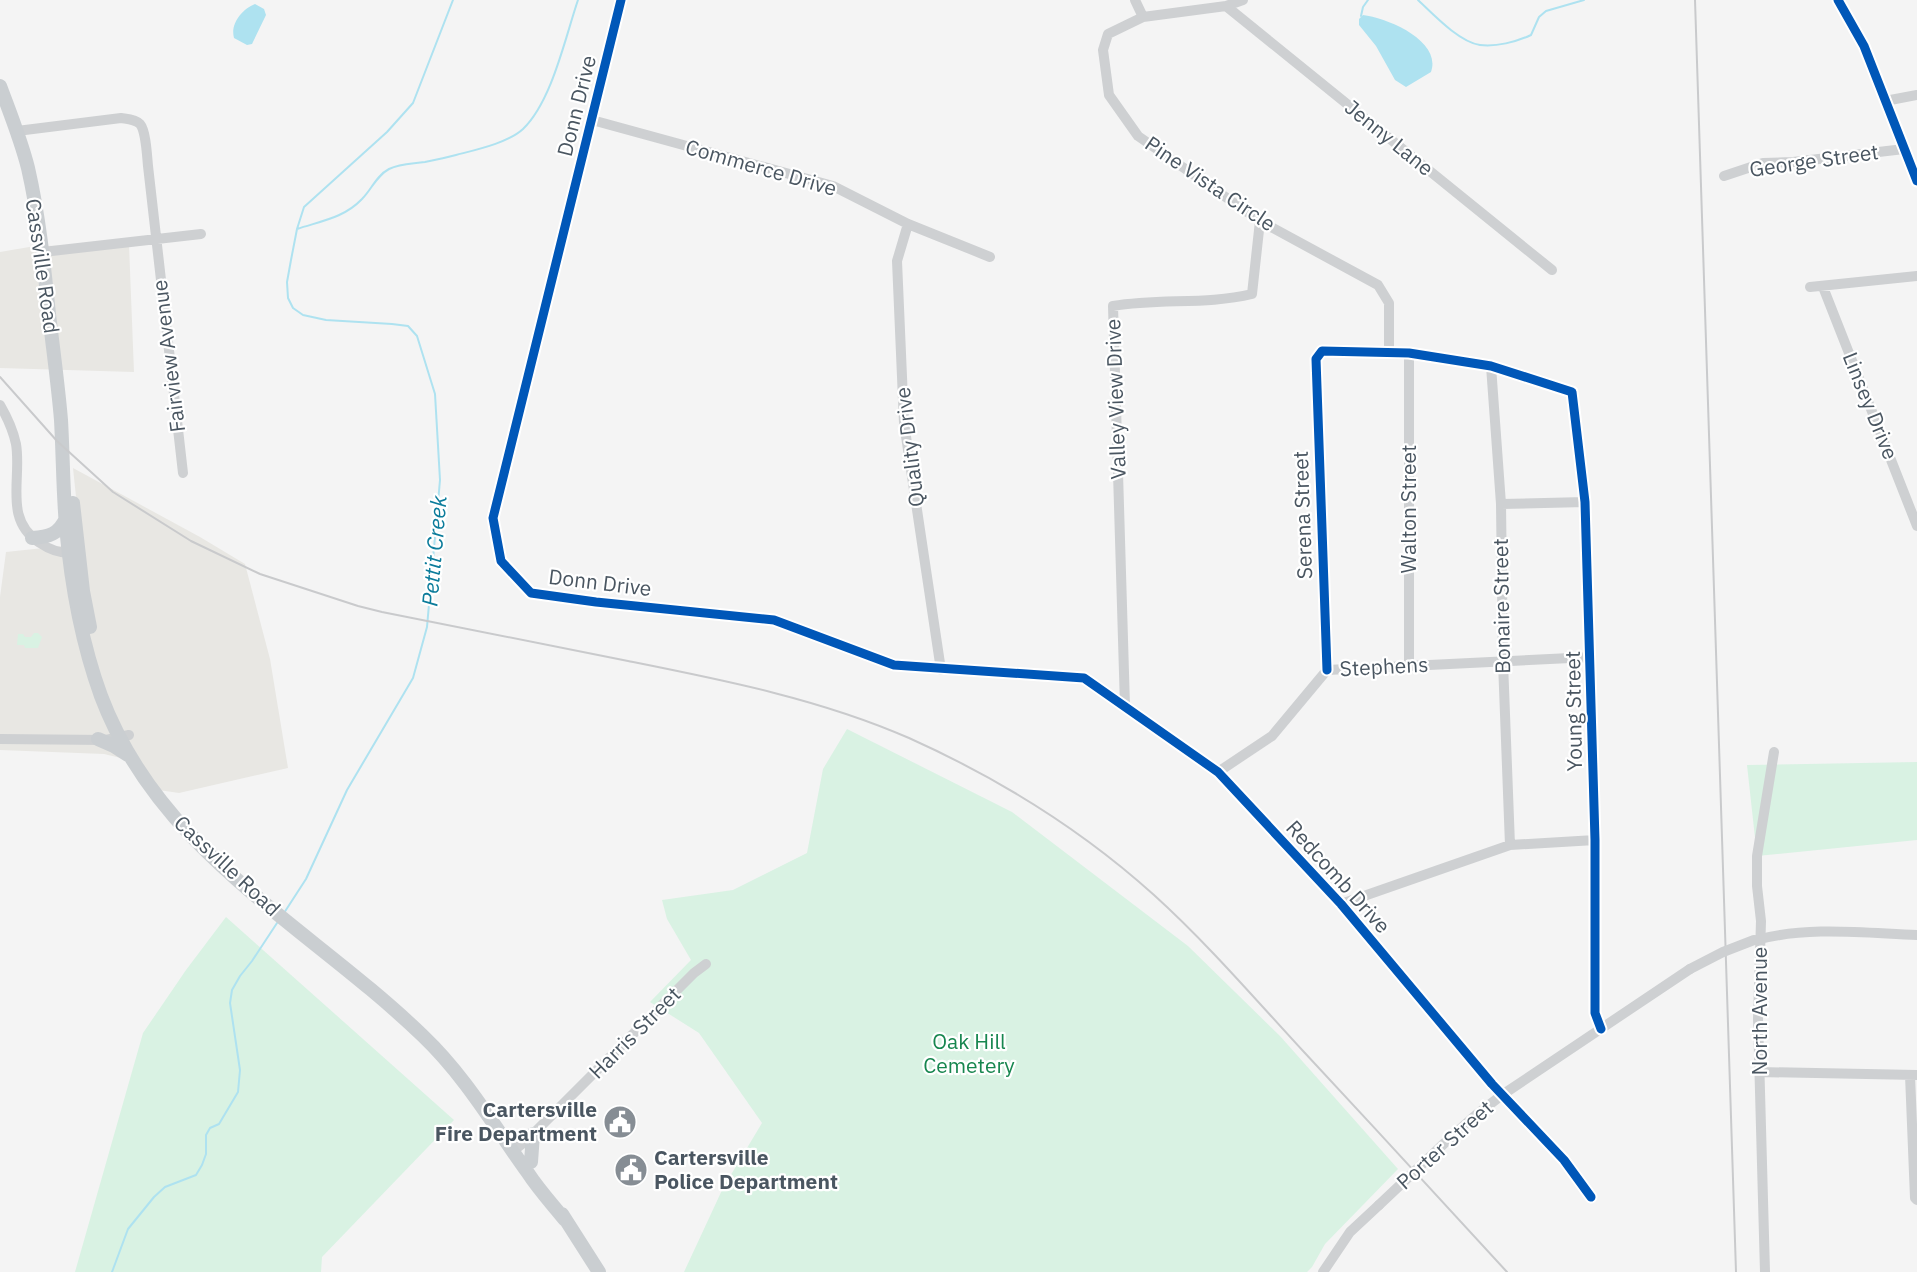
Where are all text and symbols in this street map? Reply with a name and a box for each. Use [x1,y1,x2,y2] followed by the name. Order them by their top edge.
[550,52,602,159] street label: Donn Drive
[1339,93,1440,182] street label: Jenny Lane
[1140,129,1281,237] street label: Pine Vista Circle
[682,132,840,202] street label: Commerce Drive
[1747,137,1880,183] street label: George Street
[20,197,66,335] street label: Cassville Road
[145,278,191,434] street label: Fairview Avenue
[1098,318,1132,480] street label: Valley View Drive
[1837,348,1905,464] street label: Linsey Drive
[888,386,930,509] street label: Quality Drive
[1394,445,1422,573] street label: Walton Street
[1286,450,1318,580] street label: Serena Street
[414,494,453,607] water label: Pettit Creek
[1486,538,1516,674] street label: Bonaire Street
[547,562,653,602] street label: Donn Drive
[1339,650,1429,682] street label: Stephens
[1558,650,1588,772] street label: Young Street
[168,809,287,922] street label: Cassville Road
[1280,814,1397,939] street label: Redcomb Drive
[1745,947,1773,1075] street label: North Avenue
[582,980,686,1084] street label: Harris Street
[923,1027,1015,1079] park label: Oak Hill Cemetery
[1390,1093,1499,1195] street label: Porter Street
[435,1095,597,1147] place label: Cartersville Fire Department
[602,1104,638,1140] public building icon: Cartersville Fire Department
[654,1143,838,1195] place label: Cartersville Police Department
[613,1152,649,1188] public building icon: Cartersville Police Department

